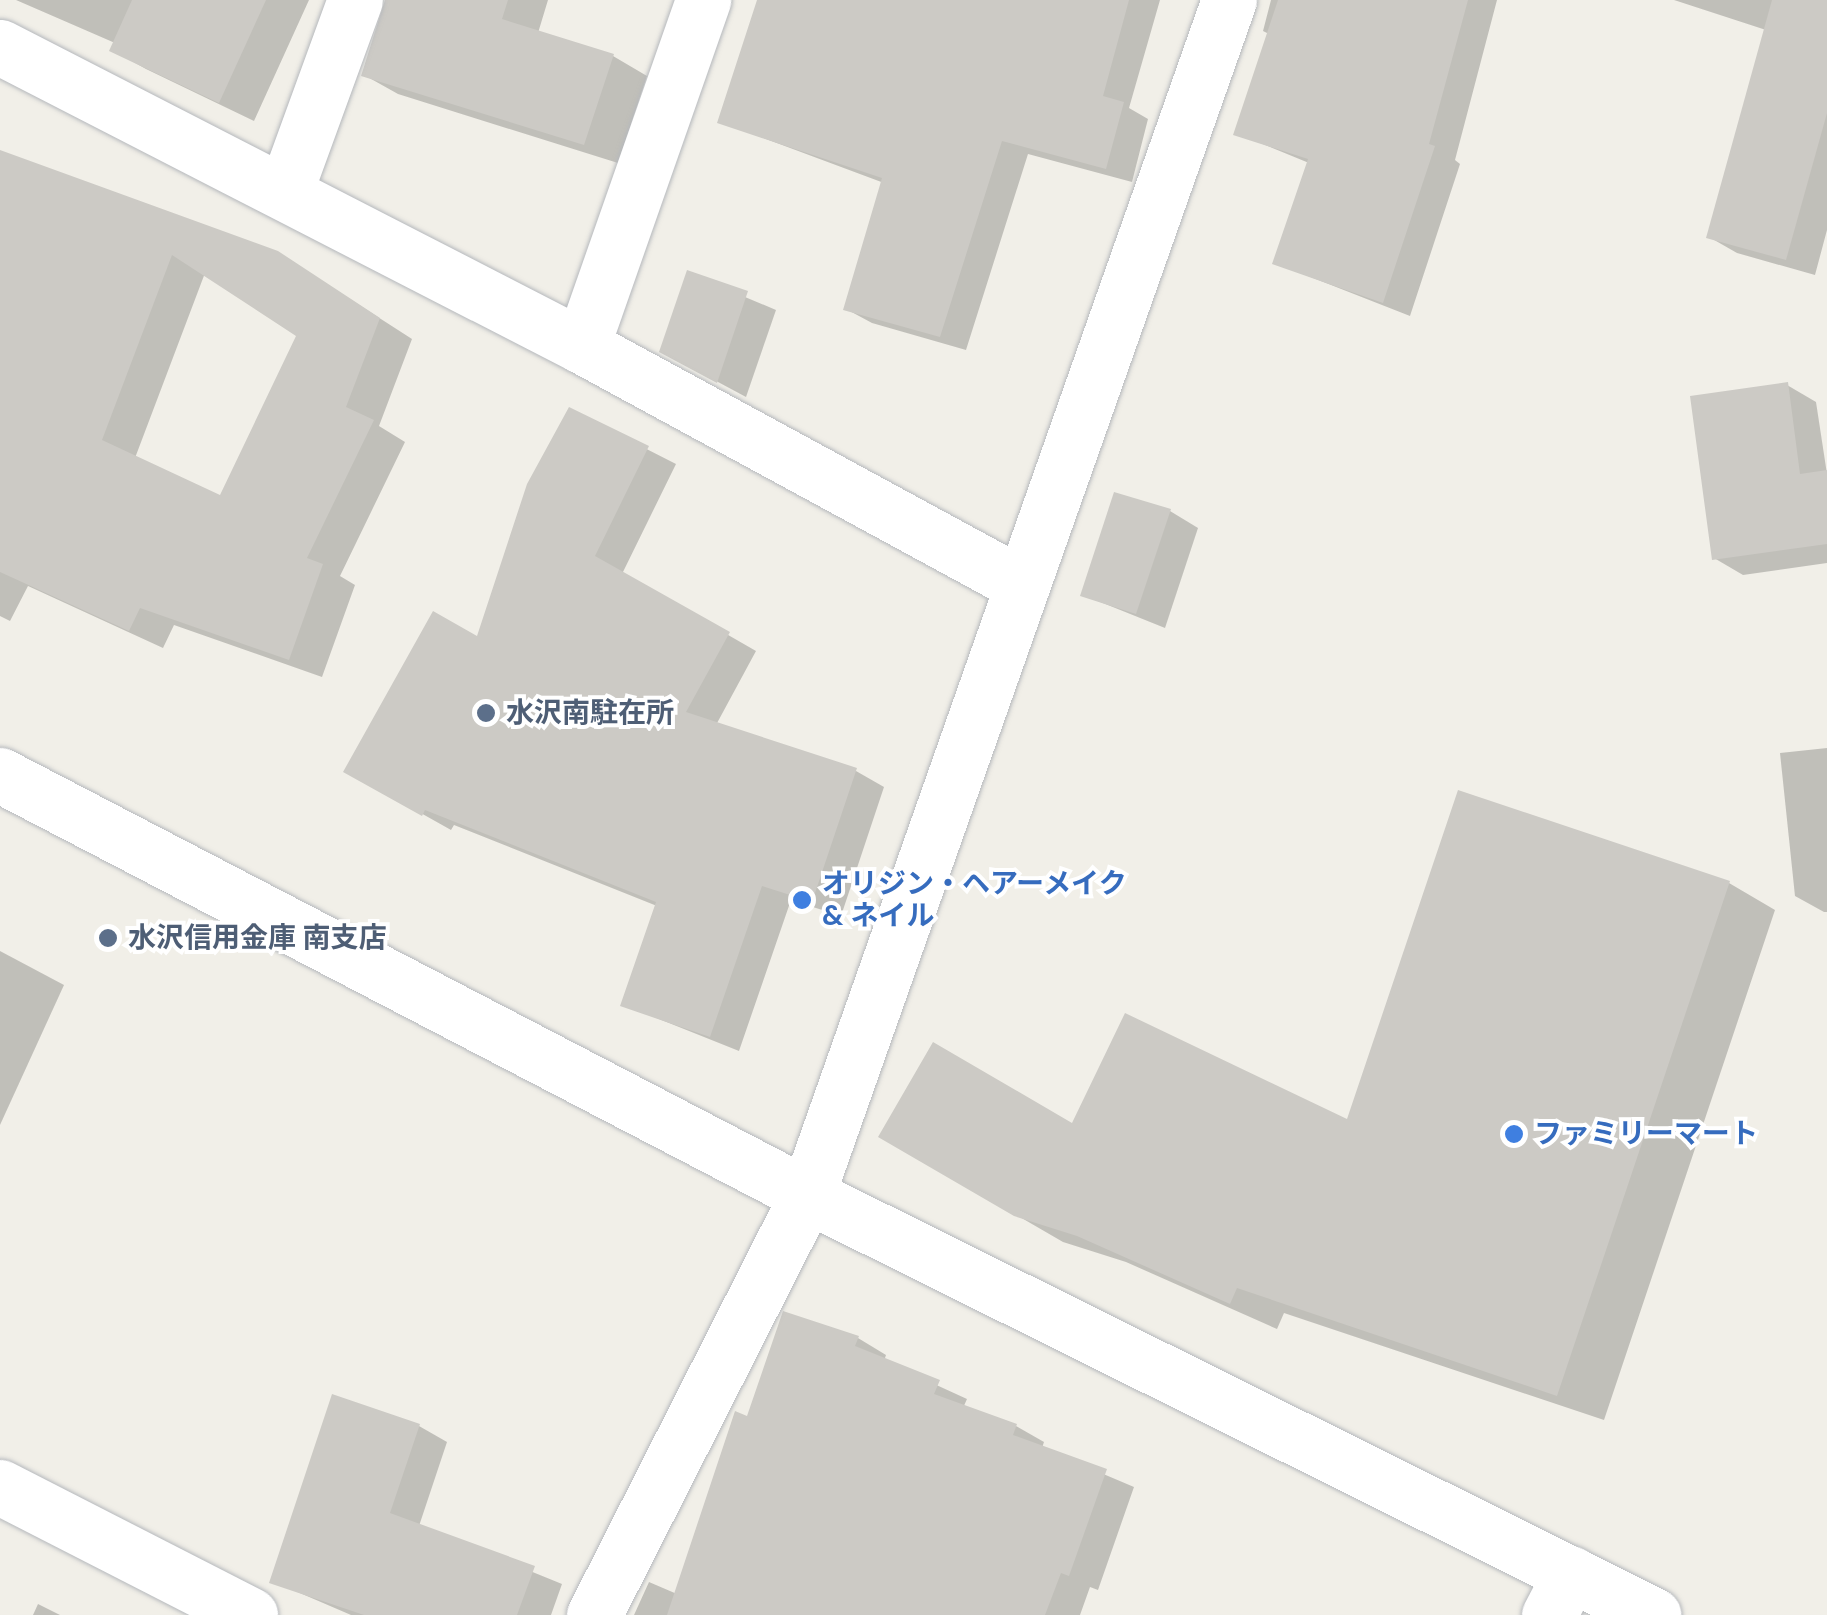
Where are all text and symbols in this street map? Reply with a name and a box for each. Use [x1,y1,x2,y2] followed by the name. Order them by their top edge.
[506,696,674,730] place label: 水沢南駐在所
[475,702,497,724] marker: 水沢南駐在所
[822,867,1128,933] place label: オリジン・ヘアーメイク & ネイル
[791,889,813,911] marker: オリジン・ヘアーメイク & ネイル
[128,921,387,955] place label: 水沢信用金庫 南支店
[97,927,119,949] marker: 水沢信用金庫 南支店
[1534,1117,1758,1151] place label: ファミリーマート
[1503,1123,1525,1145] marker: ファミリーマート

